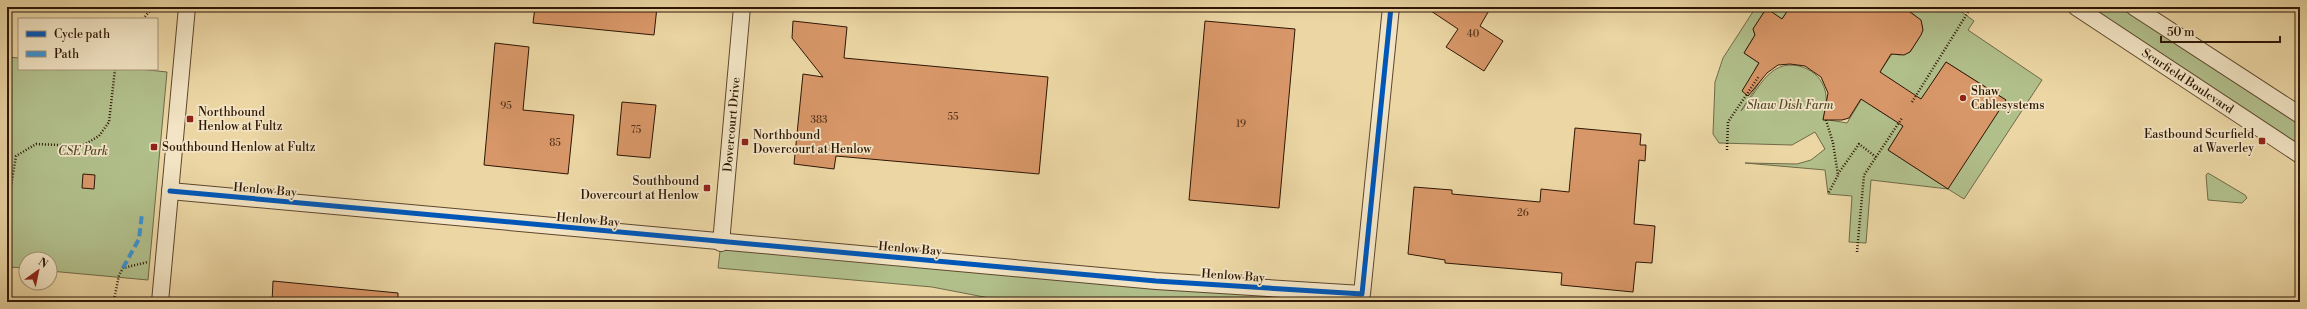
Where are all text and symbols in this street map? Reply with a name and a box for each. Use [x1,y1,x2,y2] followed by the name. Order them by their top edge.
[18,18,158,70] legend
[2161,18,2280,44] scale bar
[2167,25,2195,40] text: 50 m
[54,27,110,42] text: Cycle path
[1467,28,1480,40] house number: 40
[2139,45,2237,117] street label: Scurfield Boulevard
[54,47,79,62] text: Path
[720,76,743,173] street label: Dovercourt Drive
[1971,84,2044,113] place label: Shaw Cablesystems
[1958,93,1968,103] marker: Shaw Cablesystems
[1747,98,1834,113] park label: Shaw Dish Farm
[500,100,512,112] house number: 95
[198,105,283,134] place label: Northbound Henlow at Fultz
[947,111,959,123] house number: 55
[185,114,195,124] marker: Northbound Henlow at Fultz
[810,114,828,126] house number: 383
[1236,118,1246,130] house number: 19
[631,124,642,136] house number: 75
[2144,127,2254,156] place label: Eastbound Scurfield at Waverley
[753,128,872,157] place label: Northbound Dovercourt at Henlow
[2257,136,2267,146] marker: Eastbound Scurfield at Waverley
[549,137,561,149] house number: 85
[740,137,750,147] marker: Northbound Dovercourt at Henlow
[162,140,316,155] place label: Southbound Henlow at Fultz
[149,142,159,152] marker: Southbound Henlow at Fultz
[58,144,108,159] park label: CSE Park
[580,174,700,203] place label: Southbound Dovercourt at Henlow
[233,180,298,200] street label: Henlow Bay
[702,183,712,193] marker: Southbound Dovercourt at Henlow
[1517,207,1529,219] house number: 26
[556,210,621,230] street label: Henlow Bay
[878,239,943,259] street label: Henlow Bay
[18,251,58,291] north arrow
[35,255,51,272] text: N
[1201,266,1266,286] street label: Henlow Bay

